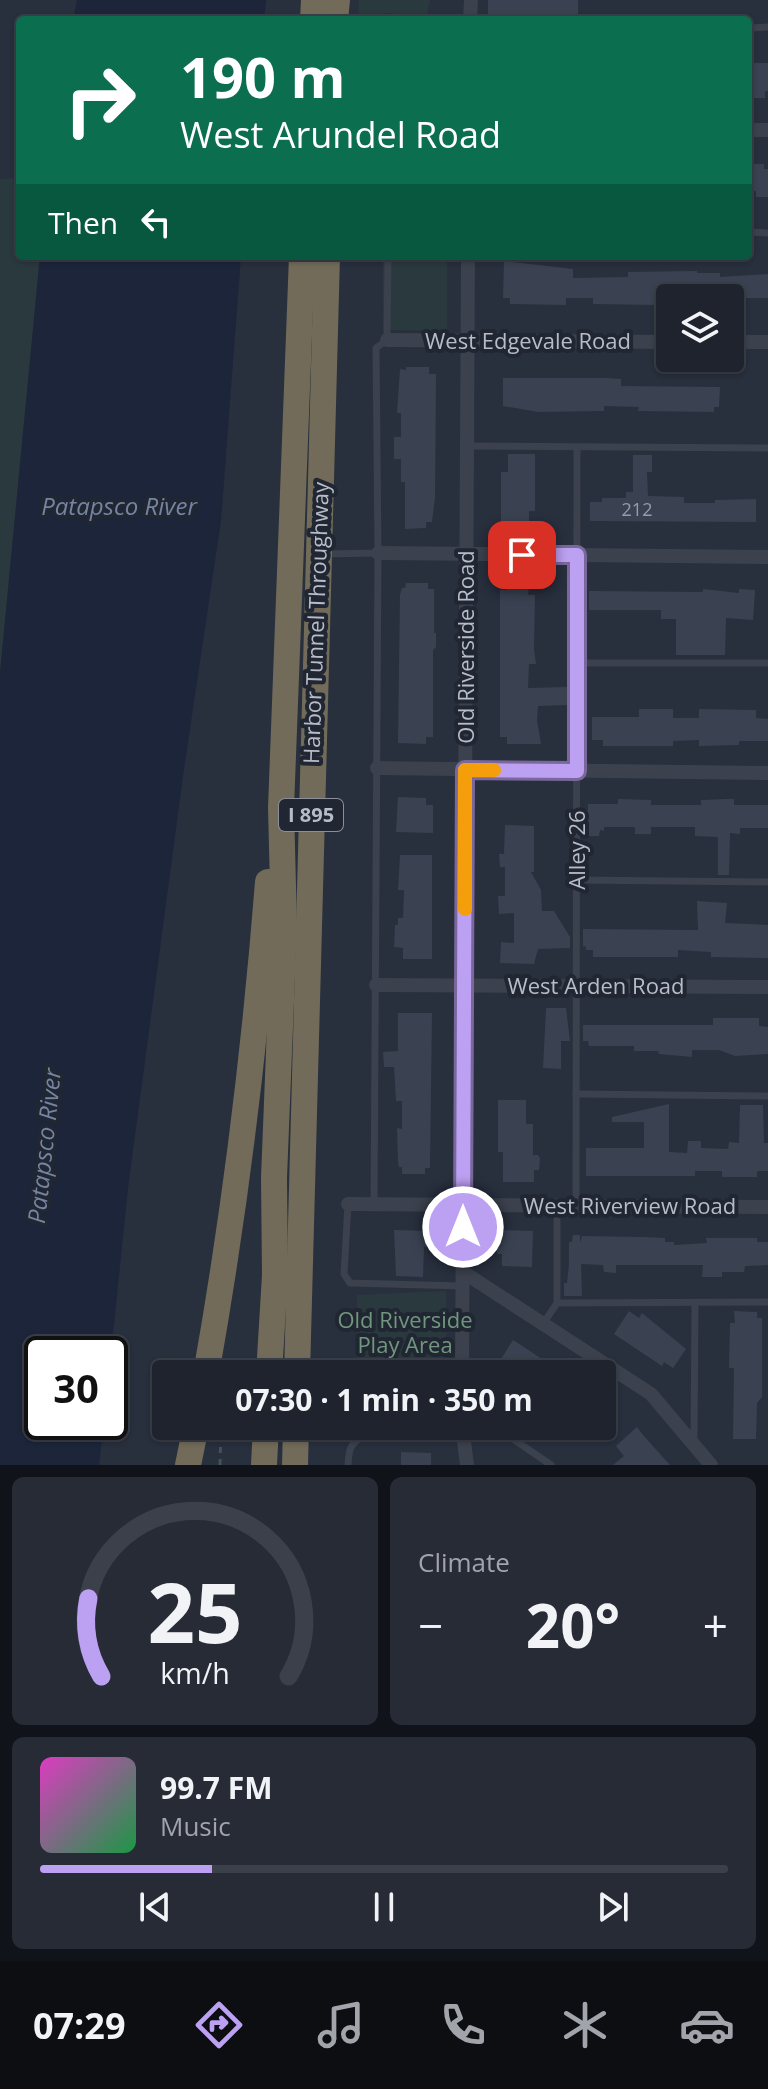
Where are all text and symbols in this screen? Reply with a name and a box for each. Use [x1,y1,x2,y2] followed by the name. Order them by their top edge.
[180,38,346,114] text: 190 m
[48,48,152,152] icon: right
[180,110,501,159] text: West Arundel Road
[134,200,178,244] icon: left
[48,202,118,243] text: Then
[656,284,744,372] map controls
[656,284,744,372] button: layers
[425,325,631,355] street label: West Edgevale Road
[295,481,335,764] street label: Harbor Tunnel Throughway
[41,489,198,522] water label: Patapsco River
[622,497,652,521] house number: 212
[488,521,556,589] pin
[500,533,544,577] icon: arrive
[450,550,480,744] street label: Old Riverside Road
[279,799,343,831] road number: I 895
[561,810,591,890] street label: Alley 26
[507,970,685,1000] street label: West Arden Road
[19,1065,68,1225] water label: Patapsco River
[421,1185,505,1269] position arrow
[524,1190,736,1220] street label: West Riverview Road
[337,1304,473,1359] park label: Old Riverside Play Area
[24,1336,128,1440] speed limit sign: 30
[235,1379,533,1420] text: 07:30 · 1 min · 350 m
[418,1544,510,1580] text: Climate
[147,1554,243,1667] text: 25
[526,1584,620,1666] text: 20°
[418,1595,443,1655] text: −
[703,1595,728,1655] text: +
[160,1653,230,1692] text: km/h
[160,1767,273,1808] text: 99.7 FM
[160,1808,231,1844] text: Music
[133,1885,177,1929] icon: previous
[362,1885,406,1929] icon: pause
[591,1885,635,1929] icon: next
[191,1997,247,2053] icon: directions
[313,1997,369,2053] icon: music
[435,1997,491,2053] icon: phone
[557,1997,613,2053] icon: climate
[679,1997,735,2053] icon: car
[33,2001,126,2050] text: 07:29

